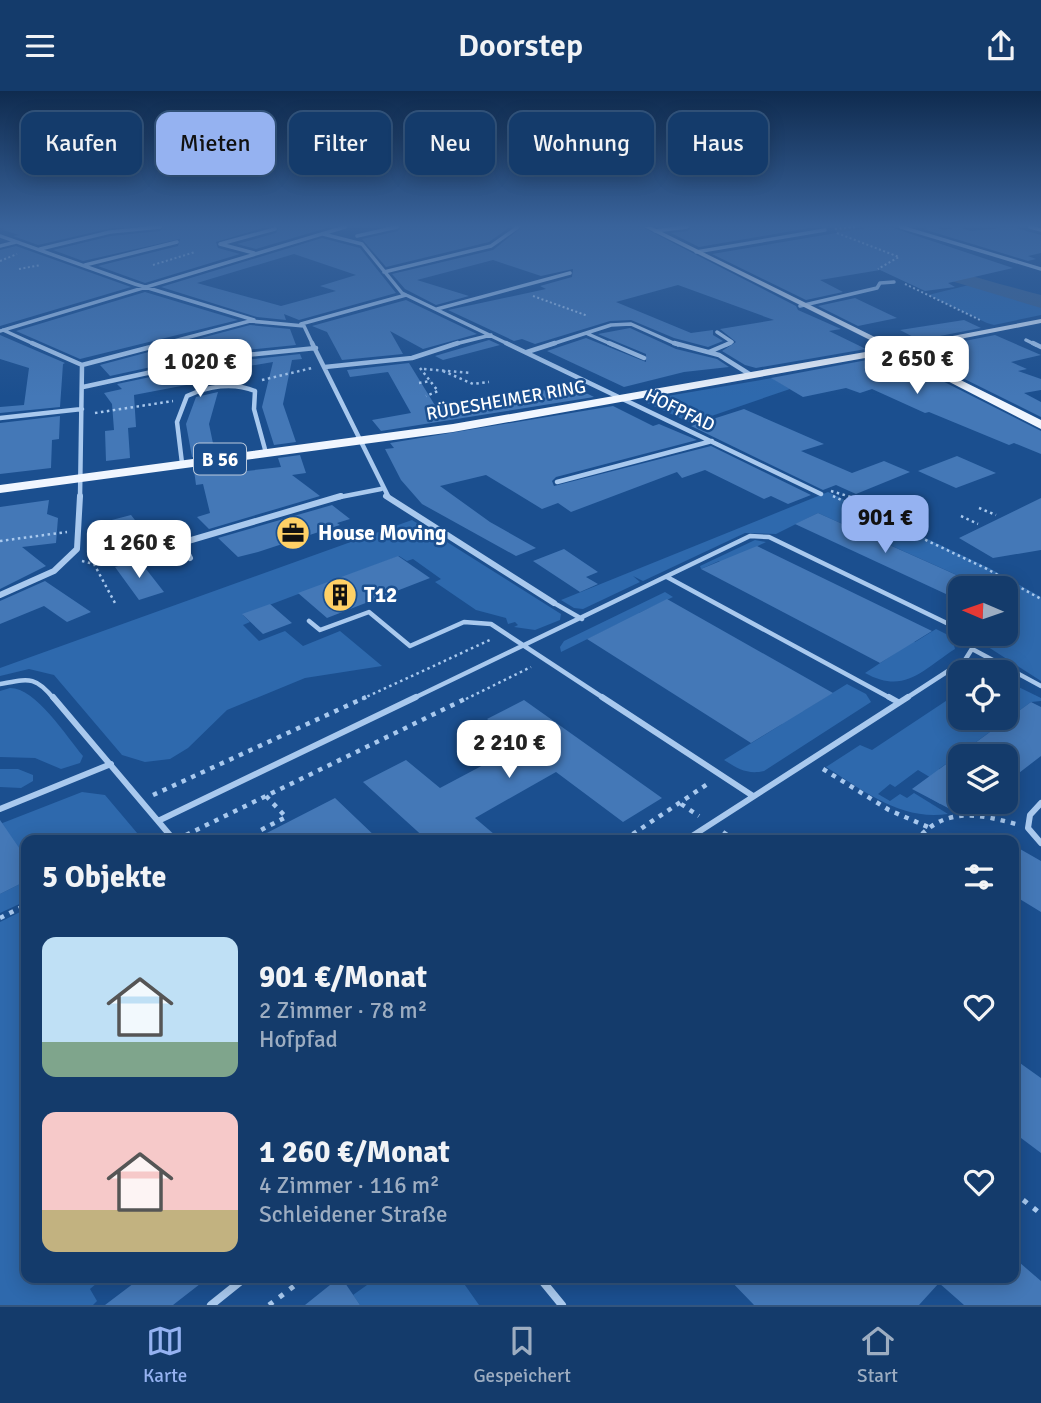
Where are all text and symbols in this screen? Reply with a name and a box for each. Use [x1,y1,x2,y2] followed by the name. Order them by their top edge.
[458,26,583,65] text: Doorstep
[21,27,59,65] icon: menu
[982,27,1020,65] icon: share
[21,112,142,175] chip: Kaufen
[156,112,275,175] chip: Mieten
[289,112,391,175] chip: Filter
[405,112,495,175] chip: Neu
[509,112,654,175] chip: Wohnung
[668,112,768,175] chip: Haus
[852,337,982,396] pin: 2 650 €
[135,339,265,399] pin: 1 020 €
[881,344,953,373] text: 2 650 €
[164,347,236,376] text: 1 020 €
[425,375,587,425] street label: RÜDESHEIMER RING
[642,384,718,436] street label: HOFPFAD
[194,443,246,475] road number: B 56
[836,496,934,555] pin: 901 €
[858,503,912,532] text: 901 €
[274,514,312,552] office icon: House Moving
[318,520,446,546] place label: House Moving
[74,521,204,580] pin: 1 260 €
[103,528,175,557] text: 1 260 €
[321,576,359,614] building icon: T12
[948,576,1018,646] north arrow
[948,576,1018,814] map controls
[364,582,397,608] place label: T12
[948,660,1018,730] button: locate
[444,721,574,780] pin: 2 210 €
[473,728,545,757] text: 2 210 €
[948,744,1018,814] button: layers
[960,858,998,896] icon: filters
[42,859,166,896] text: 5 Objekte
[259,959,427,996] text: 901 €/Monat
[98,965,182,1049] icon: home
[960,988,998,1026] icon: heart
[259,996,427,1025] text: 2 Zimmer · 78 m²
[259,1025,338,1054] text: Hofpfad
[259,1134,450,1171] text: 1 260 €/Monat
[98,1140,182,1224] icon: home
[960,1163,998,1201] icon: heart
[259,1171,440,1200] text: 4 Zimmer · 116 m²
[259,1200,447,1229] text: Schleidener Straße
[143,1322,187,1388] tab: Karte
[473,1322,571,1388] tab: Gespeichert
[857,1322,898,1388] tab: Start

